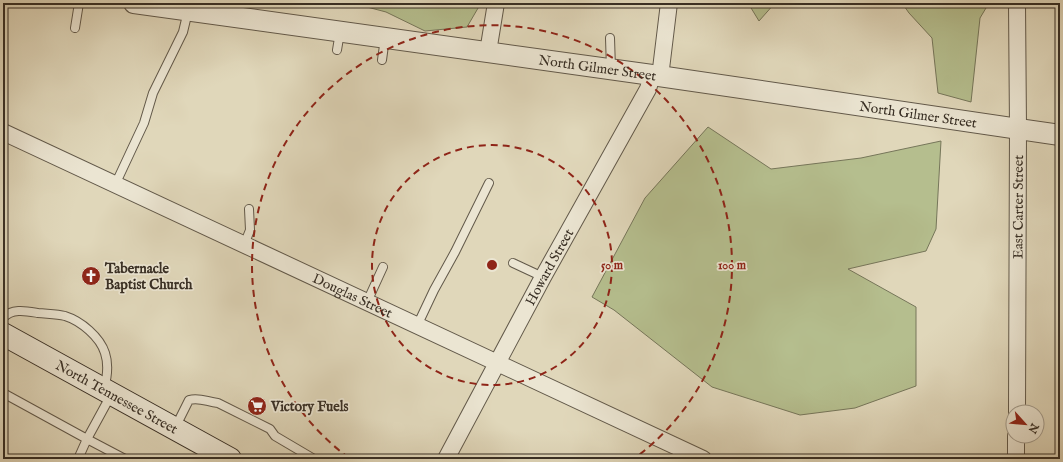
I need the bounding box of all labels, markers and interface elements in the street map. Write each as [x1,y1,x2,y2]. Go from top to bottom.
street label: North Gilmer Street [537,51,658,86]
street label: North Gilmer Street [858,98,978,133]
street label: East Carter Street [1010,155,1028,259]
street label: Howard Street [521,226,578,309]
centre of rings [485,258,499,272]
text: 50 m [601,258,624,273]
text: 100 m [718,258,747,273]
place label: Tabernacle Baptist Church [104,260,193,294]
church icon: Tabernacle Baptist Church [80,265,102,287]
street label: Douglas Street [309,270,395,323]
street label: North Tennessee Street [52,357,181,439]
supermarket icon: Victory Fuels [246,395,268,417]
place label: Victory Fuels [270,398,349,416]
north arrow [1005,404,1045,444]
text: N [1024,420,1042,436]

